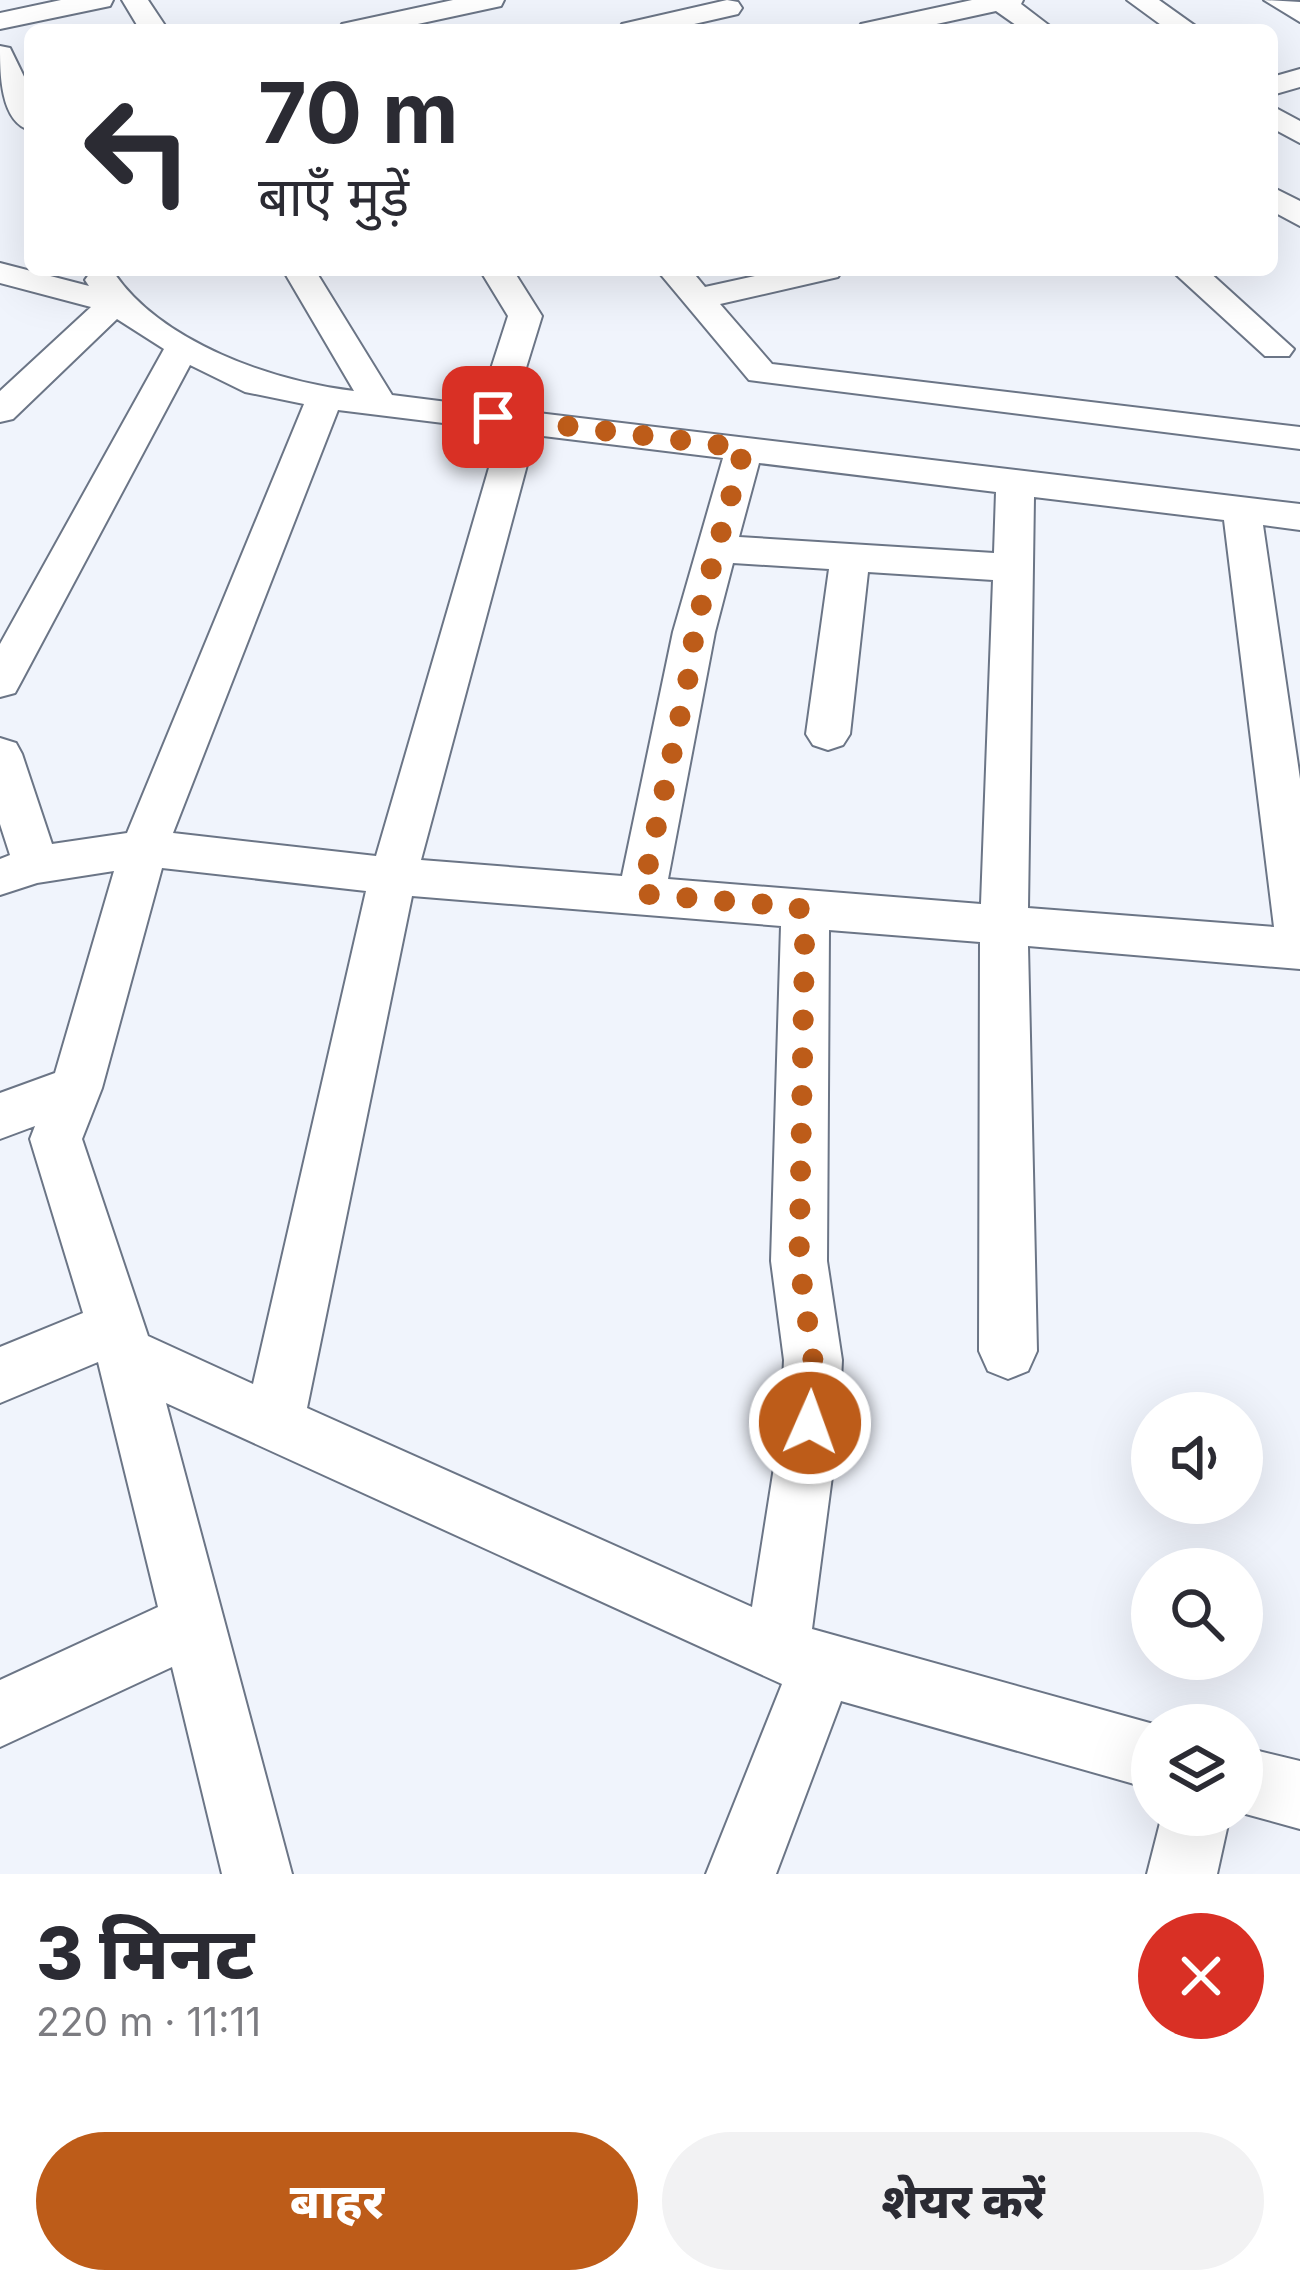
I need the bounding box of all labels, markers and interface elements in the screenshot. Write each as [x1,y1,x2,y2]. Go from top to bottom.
text: 70 m [258,62,459,163]
icon: left [60,72,216,228]
text: बाएँ मुड़ें [258,164,409,229]
pin [442,366,544,468]
icon: arrive [460,384,526,450]
position arrow [747,1360,873,1486]
map controls [1131,1392,1263,1836]
button: sound [1131,1392,1263,1524]
button: search [1131,1548,1263,1680]
button: layers [1131,1704,1263,1836]
text: 3 मिनट [36,1909,254,1996]
button: close [1138,1913,1264,2039]
text: 220 m · 11:11 [36,1998,261,2045]
button: बाहर [36,2132,638,2270]
button: शेयर करें [662,2132,1264,2270]

